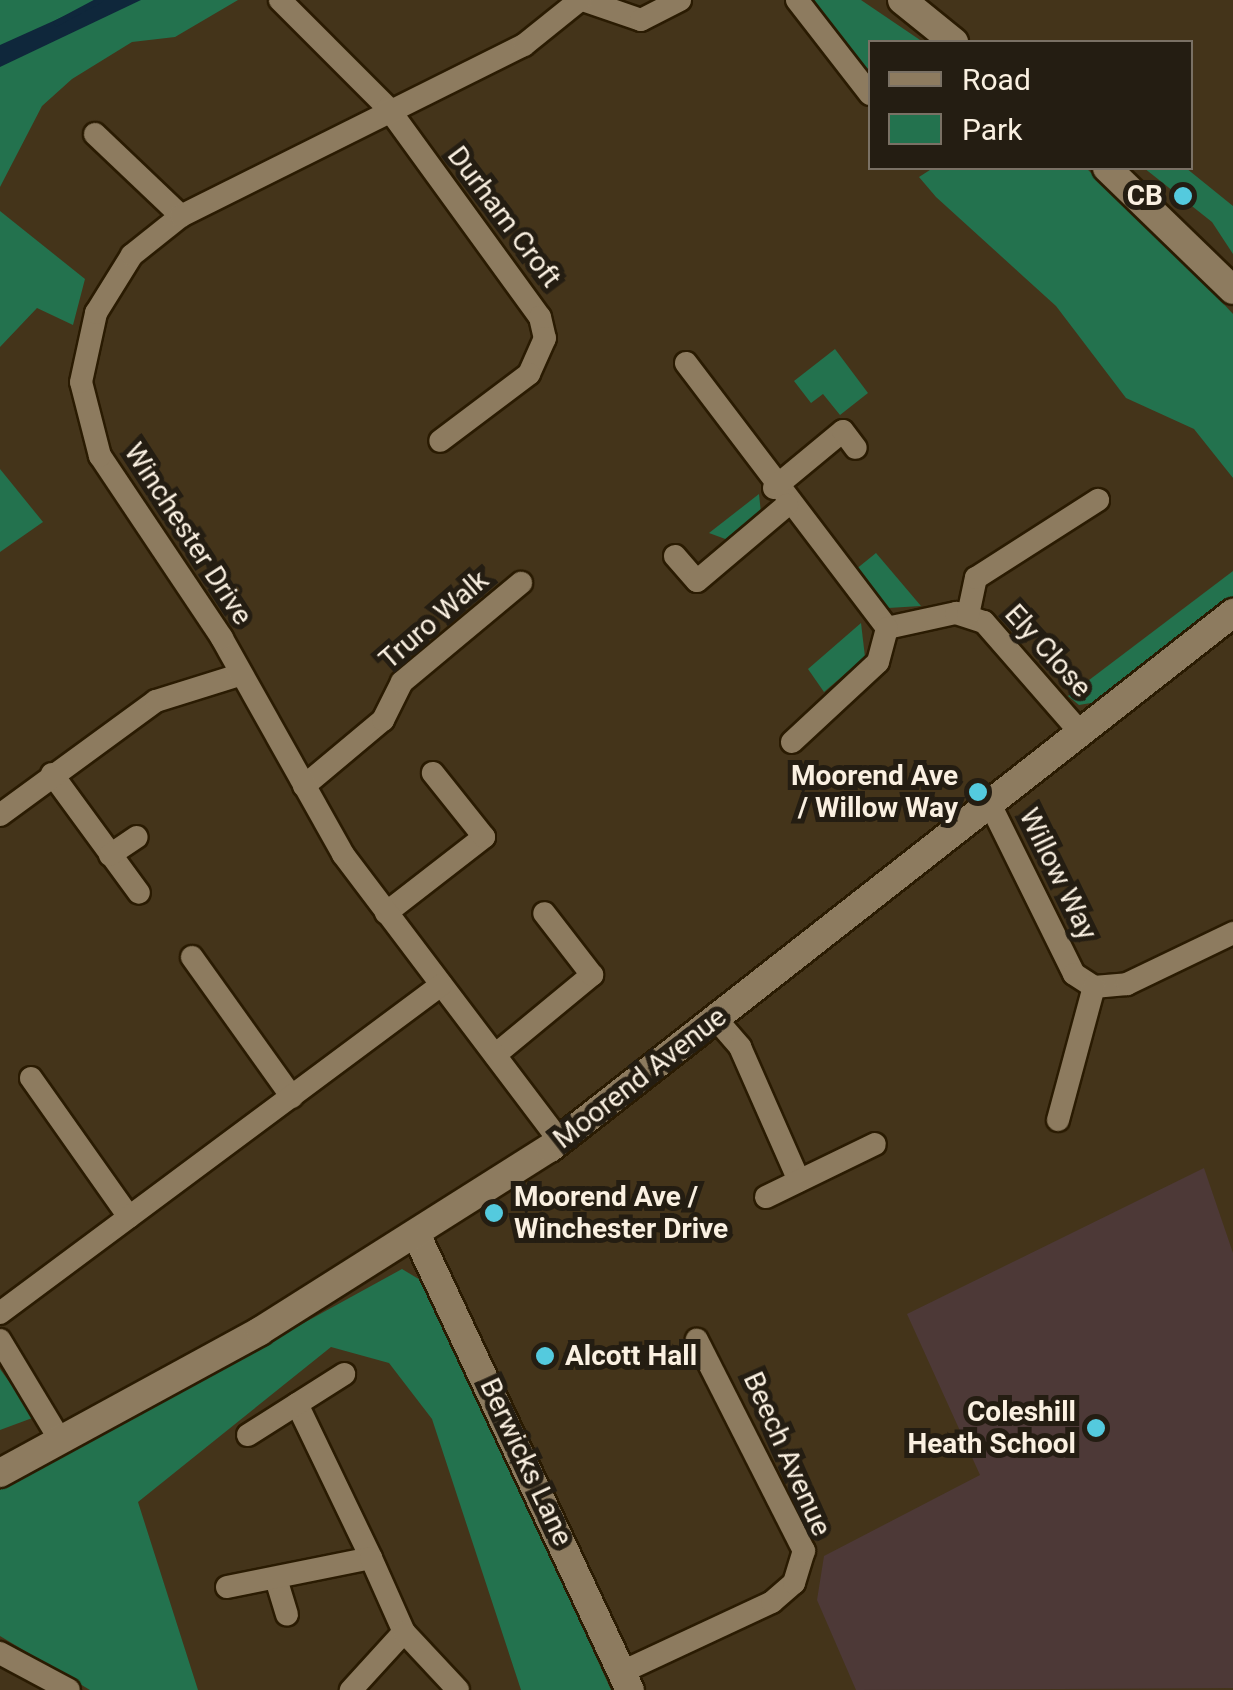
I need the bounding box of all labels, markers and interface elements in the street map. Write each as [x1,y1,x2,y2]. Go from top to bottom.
legend [868,40,1193,170]
text: Road [962,62,1031,97]
text: Park [962,112,1022,147]
street label: Durham Croft [440,140,568,294]
place label: CB [1127,179,1163,213]
marker: CB [1172,185,1194,207]
street label: Winchester Drive [117,437,259,631]
street label: Truro Walk [373,564,495,676]
street label: Ely Close [998,598,1098,704]
place label: Moorend Ave / Willow Way [791,759,958,825]
marker: Moorend Ave / Willow Way [967,781,989,803]
street label: Willow Way [1012,803,1104,945]
street label: Moorend Avenue [547,1000,733,1156]
place label: Moorend Ave / Winchester Drive [514,1180,728,1246]
marker: Moorend Ave / Winchester Drive [483,1202,505,1224]
place label: Alcott Hall [565,1339,697,1373]
marker: Alcott Hall [534,1345,556,1367]
street label: Beech Avenue [736,1367,838,1541]
street label: Berwicks Lane [473,1373,579,1551]
place label: Coleshill Heath School [907,1395,1076,1461]
marker: Coleshill Heath School [1085,1417,1107,1439]

